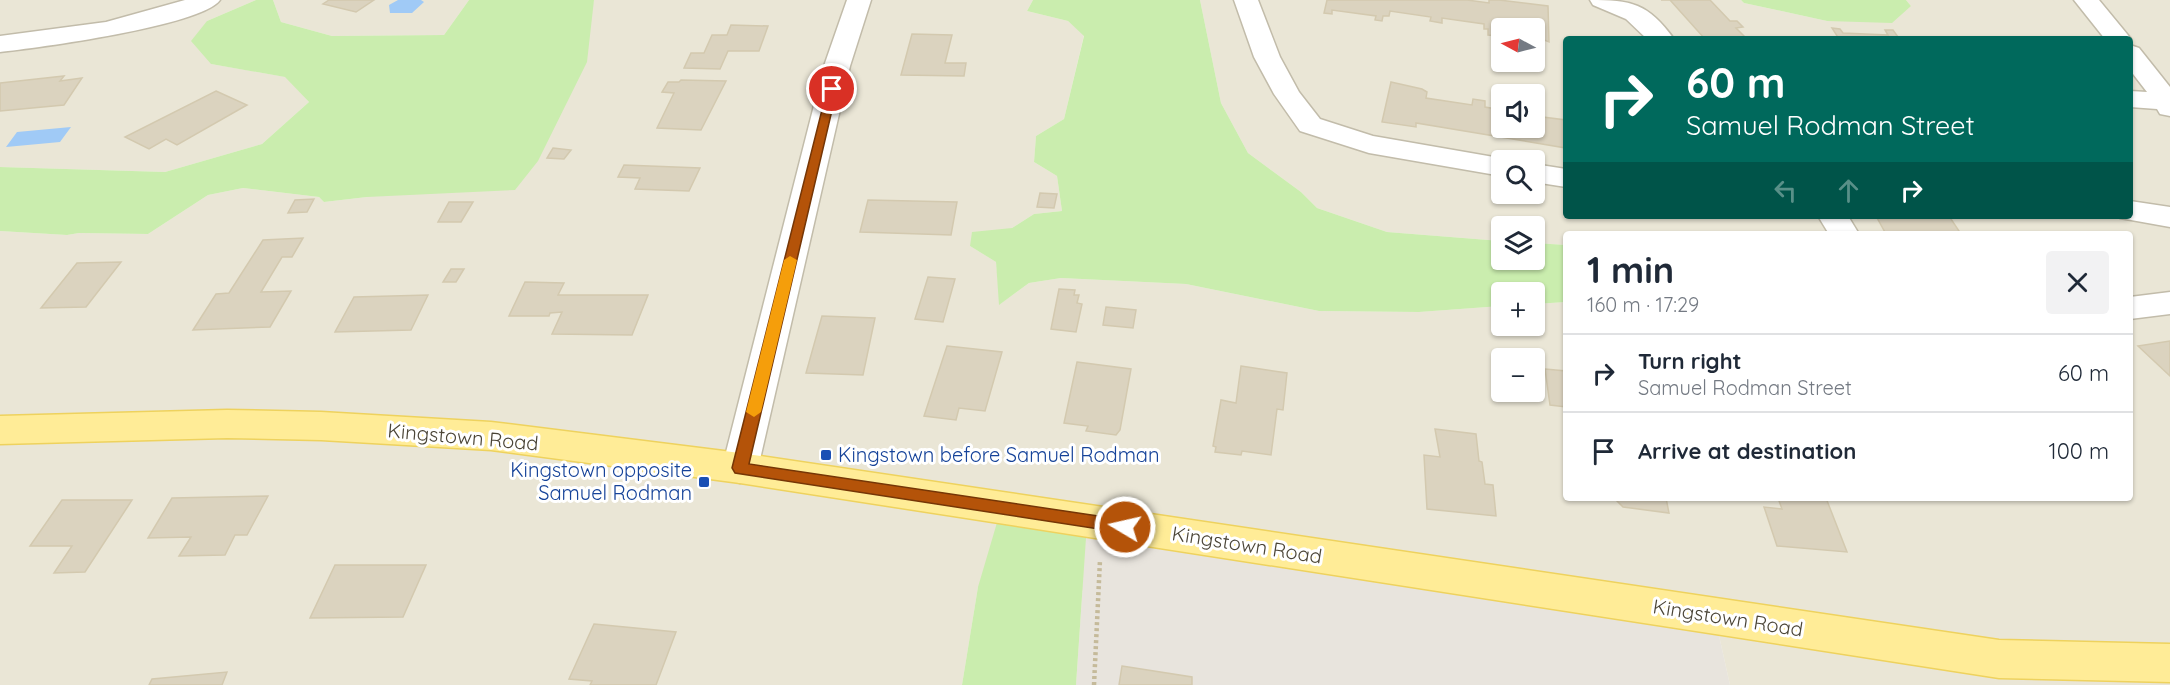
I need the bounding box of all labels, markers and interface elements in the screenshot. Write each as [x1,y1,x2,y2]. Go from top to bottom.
north arrow [1491,18,1545,72]
map controls [1491,18,1545,402]
text: 60 m [1686,56,1786,109]
icon: right [1587,60,1665,138]
pin [806,63,857,114]
icon: arrive [815,72,848,105]
button: sound [1491,84,1545,138]
text: Samuel Rodman Street [1686,108,1975,142]
button: search [1491,150,1545,204]
icon: left [1769,174,1802,207]
icon: ahead [1832,174,1865,207]
icon: right [1895,174,1928,207]
button: layers [1491,216,1545,270]
text: 1 min [1587,247,1674,292]
button: close [2046,251,2109,314]
button: + [1491,282,1545,336]
text: 160 m · 17:29 [1587,292,1699,317]
text: Turn right [1638,347,1742,375]
button: − [1491,348,1545,402]
icon: right [1587,357,1620,390]
text: 60 m [2058,359,2109,387]
text: Samuel Rodman Street [1638,375,1852,400]
street label: Kingstown Road [387,417,540,456]
icon: arrive [1587,435,1620,468]
text: Arrive at destination [1638,437,1856,465]
text: 100 m [2049,437,2109,465]
place label: Kingstown before Samuel Rodman [838,442,1160,467]
marker: Kingstown before Samuel Rodman [819,448,833,462]
place label: Kingstown opposite Samuel Rodman [510,457,692,505]
marker: Kingstown opposite Samuel Rodman [697,475,711,489]
position arrow [1093,495,1157,559]
street label: Kingstown Road [1170,520,1324,569]
street label: Kingstown Road [1651,593,1805,642]

